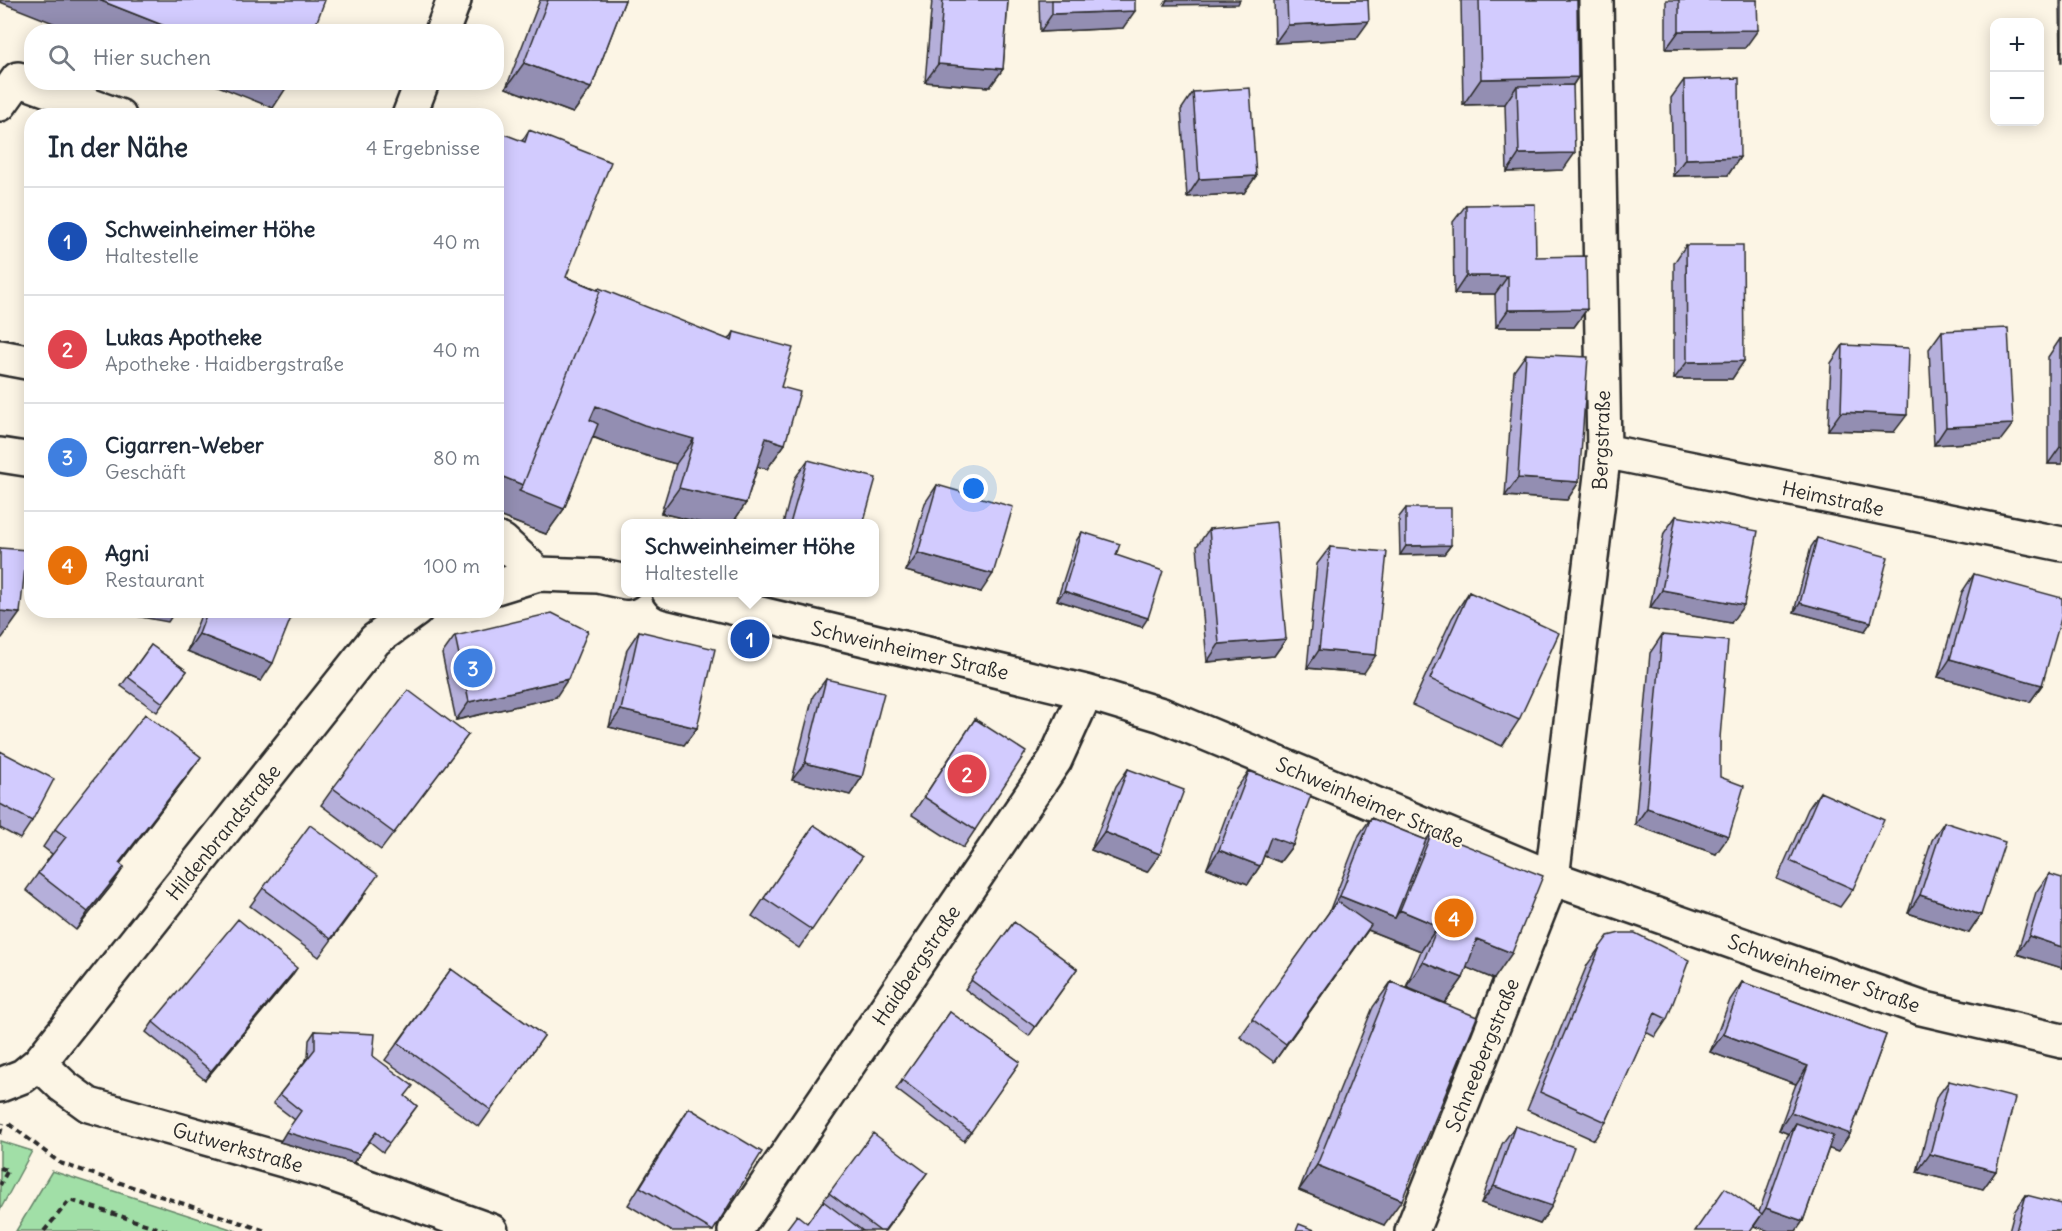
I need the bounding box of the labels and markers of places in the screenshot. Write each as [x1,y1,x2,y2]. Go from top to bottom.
pin: 1 [730,616,770,662]
pin: 3 [454,646,492,690]
pin: 2 [948,752,986,796]
pin: 4 [1434,896,1474,940]

